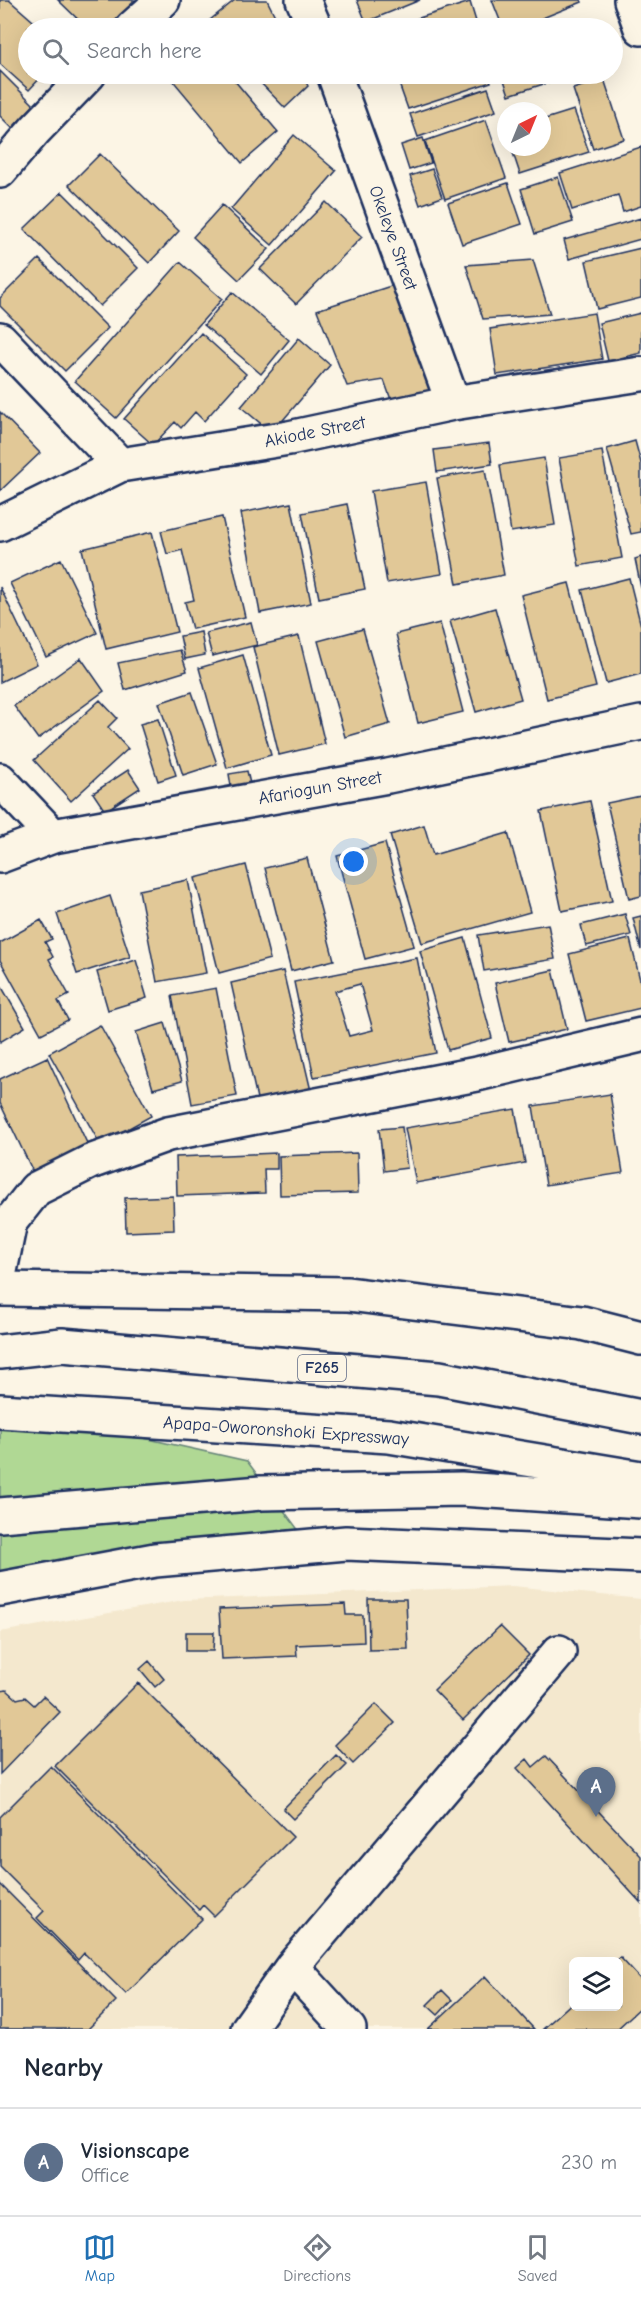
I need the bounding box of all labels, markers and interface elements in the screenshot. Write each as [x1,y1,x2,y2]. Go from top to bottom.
search box [18,18,623,84]
icon: search [39,35,72,68]
text: Search here [87,38,202,64]
north arrow [497,102,551,156]
street label: Okeleye Street [364,183,422,294]
street label: Akiode Street [263,412,368,452]
street label: Afariogun Street [257,767,384,809]
your location [339,847,368,876]
road number: F265 [298,1355,346,1381]
street label: Apapa-Oworonshoki Expressway [162,1412,410,1450]
pin: A [576,1768,616,1817]
map controls [569,1957,623,2011]
button: layers [569,1957,623,2011]
text: Nearby [24,2053,103,2083]
text: Visionscape [81,2138,189,2164]
text: A [38,2151,49,2174]
text: 230 m [561,2151,617,2174]
text: Office [81,2164,129,2187]
tab: Map [83,2231,116,2285]
tab: Directions [283,2231,351,2285]
tab: Saved [518,2231,558,2285]

